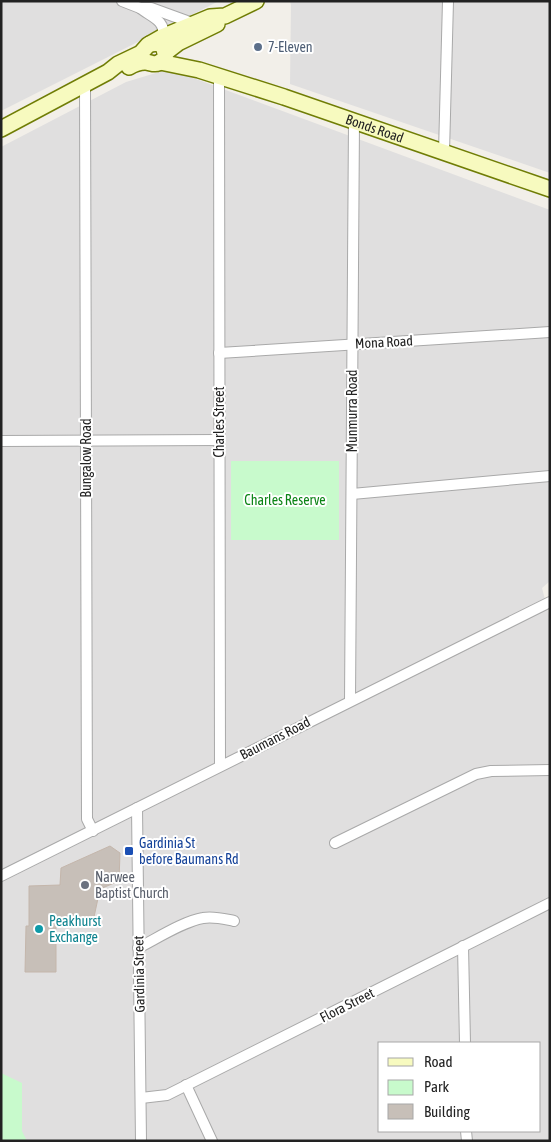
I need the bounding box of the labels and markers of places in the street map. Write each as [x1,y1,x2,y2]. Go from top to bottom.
place label: 7-Eleven [268,39,313,55]
marker: 7-Eleven [252,41,264,53]
place label: Gardinia St before Baumans Rd [139,835,239,867]
marker: Gardinia St before Baumans Rd [123,845,135,857]
place label: Narwee Baptist Church [95,869,169,901]
marker: Narwee Baptist Church [79,879,91,891]
place label: Peakhurst Exchange [49,913,101,945]
marker: Peakhurst Exchange [33,923,45,935]

